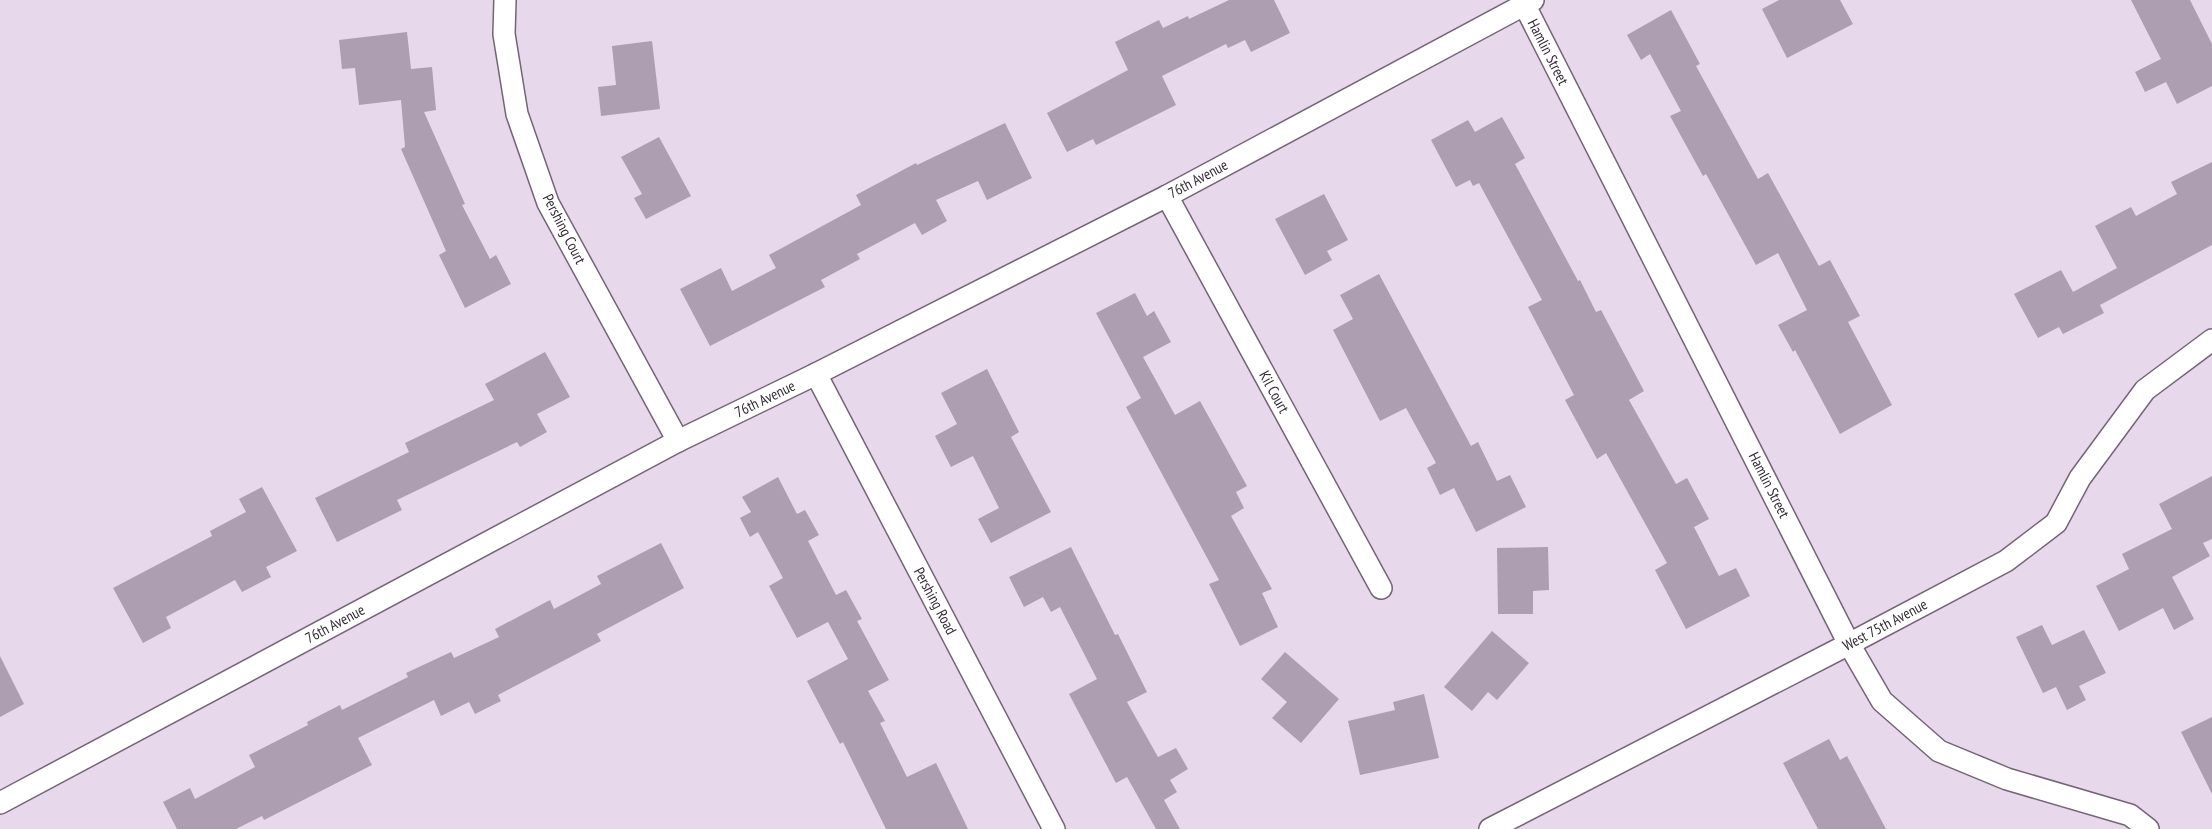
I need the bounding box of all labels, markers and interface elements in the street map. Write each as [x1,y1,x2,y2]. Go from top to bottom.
street label: Hamlin Street [1524,16,1573,88]
street label: 76th Avenue [1165,155,1231,202]
street label: Pershing Court [539,191,590,267]
street label: Kil Court [1255,367,1294,416]
street label: 76th Avenue [731,376,798,421]
street label: Hamlin Street [1745,449,1794,521]
street label: Pershing Road [910,564,961,638]
street label: West 75th Avenue [1839,594,1930,655]
street label: 76th Avenue [302,600,368,647]

